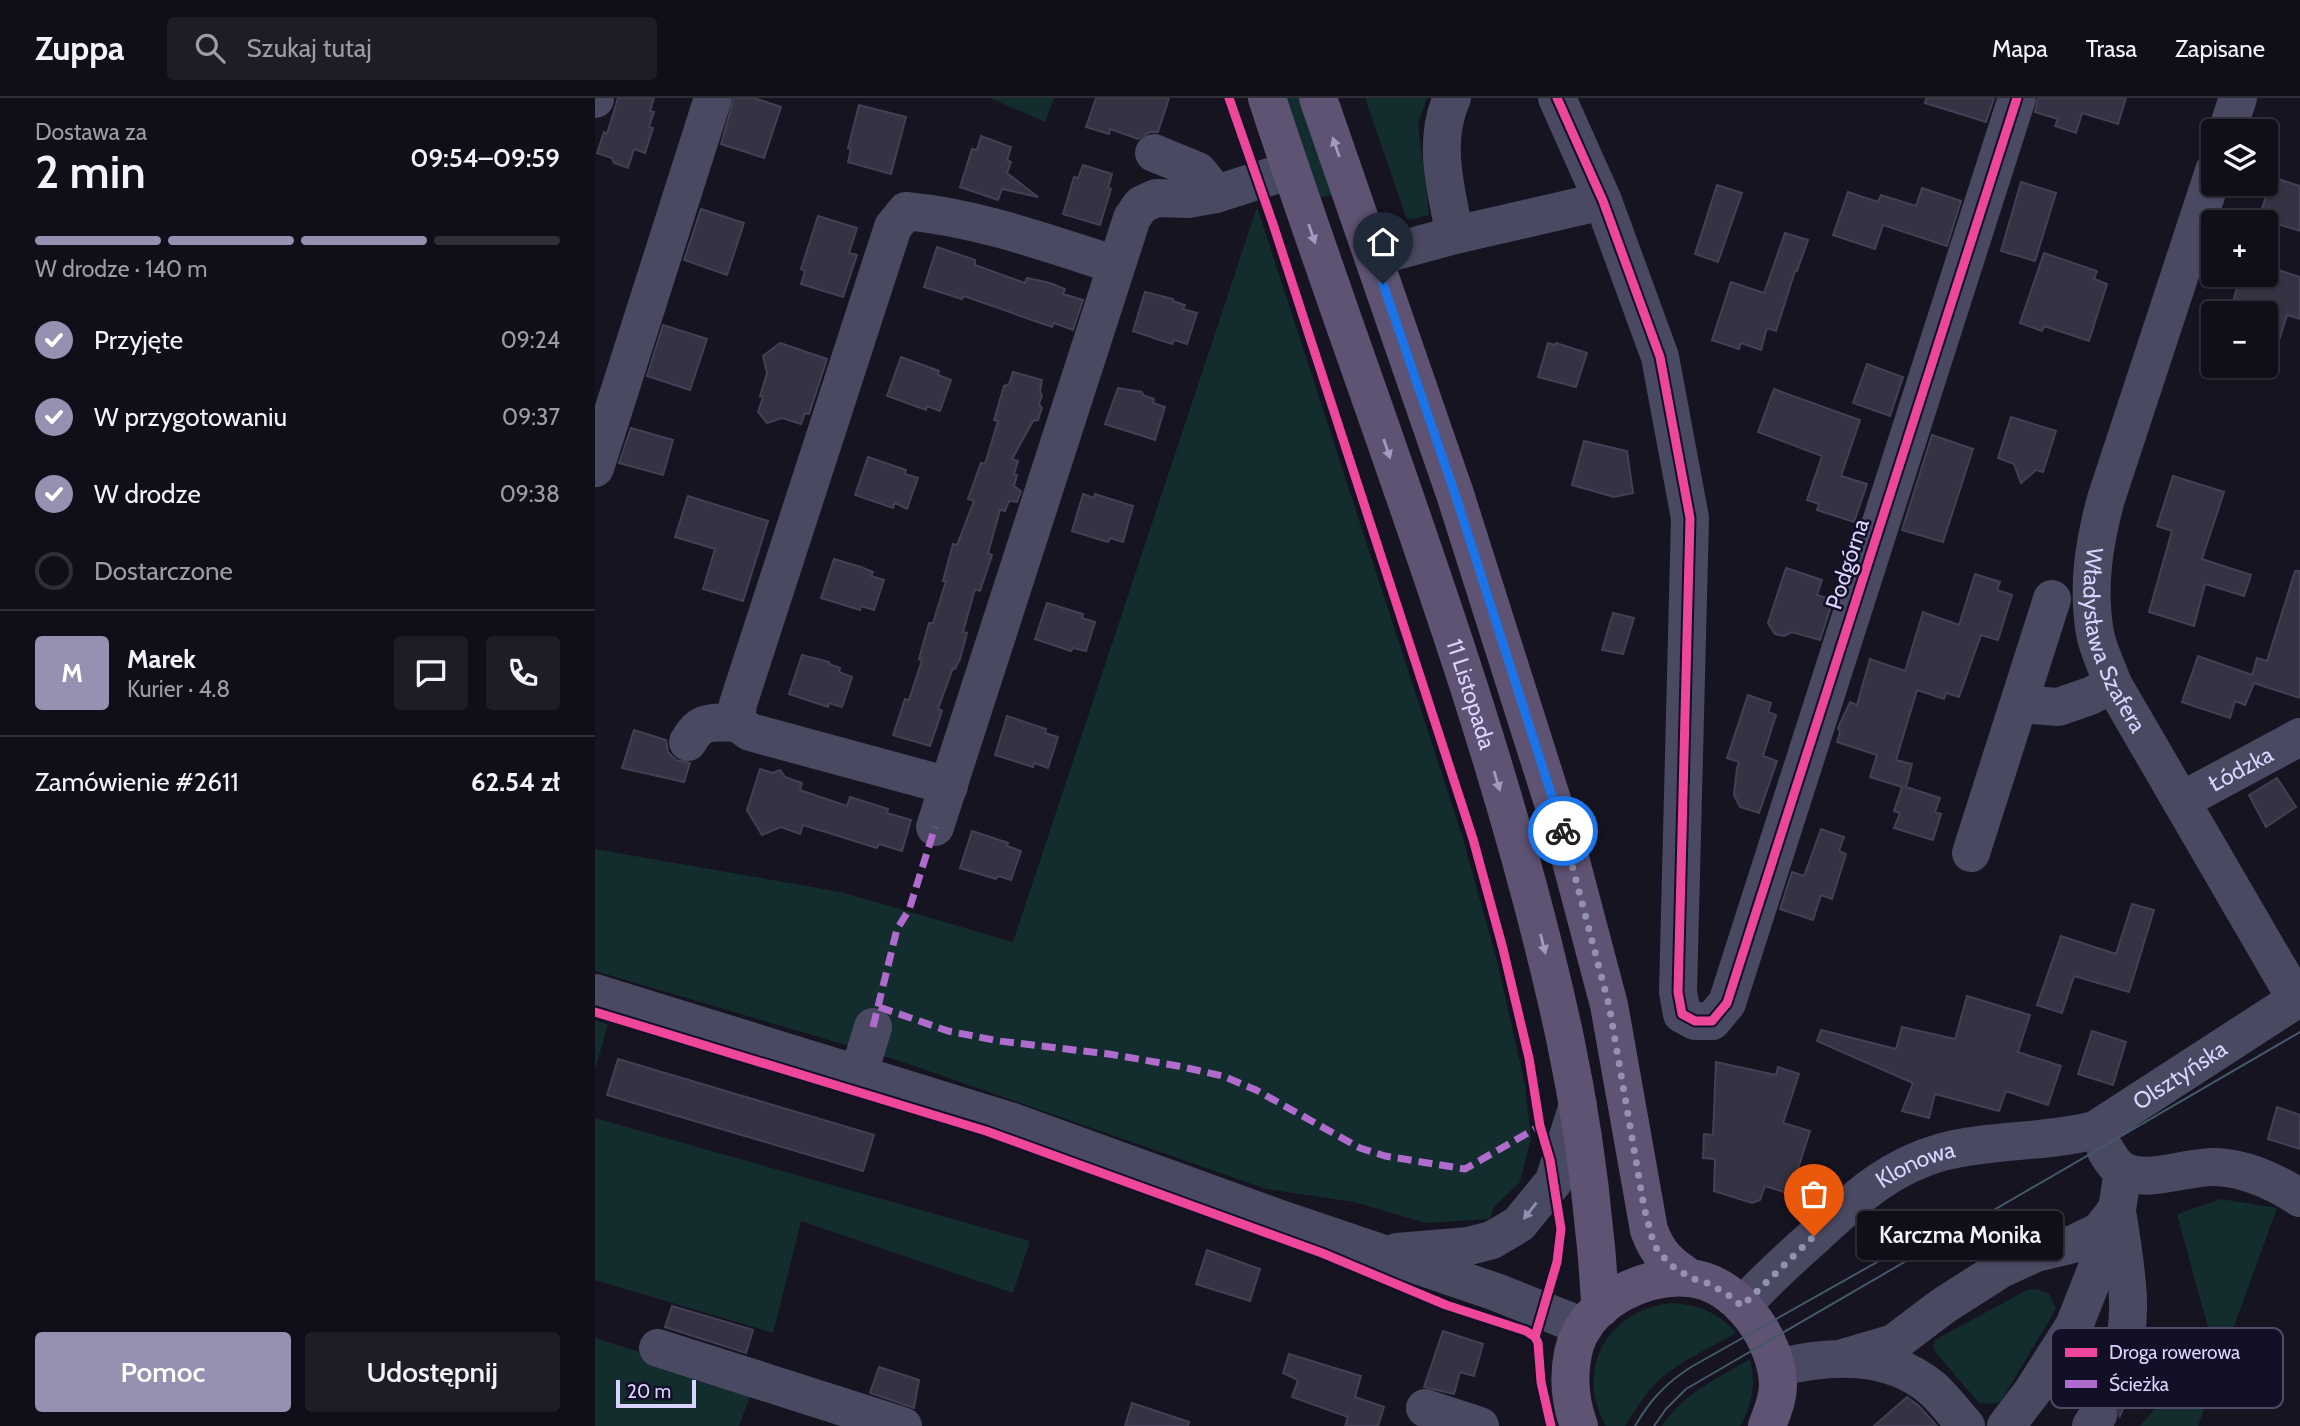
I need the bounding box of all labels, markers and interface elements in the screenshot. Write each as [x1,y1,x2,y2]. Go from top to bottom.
search box [167,17,657,80]
text: Zuppa [35,28,125,68]
icon: search [191,29,229,67]
text: Szukaj tutaj [247,32,372,64]
text: Mapa [1992,34,2048,63]
text: Trasa [2086,34,2137,63]
text: Zapisane [2175,34,2265,63]
text: Dostawa za [35,118,147,146]
map controls [2201,119,2278,378]
button: layers [2201,119,2278,196]
one-way arrow [1330,137,1341,158]
text: 09:54–09:59 [410,142,560,174]
text: 2 min [35,144,146,200]
button: + [2201,210,2278,287]
pin [1353,212,1413,284]
icon: home [1364,223,1402,261]
one-way arrow [1307,224,1318,245]
text: W drodze · 140 m [35,255,207,283]
button: − [2201,301,2278,378]
icon: check [35,321,73,359]
text: Przyjęte [94,324,183,356]
text: 09:24 [501,326,560,354]
icon: check [35,398,73,436]
text: W przygotowaniu [94,401,287,433]
text: 09:37 [502,403,560,431]
one-way arrow [1382,439,1393,460]
icon: check [35,475,73,513]
text: W drodze [94,478,201,510]
text: 09:38 [500,480,560,508]
street label: Podgórna [1819,515,1875,613]
street label: Władysława Szafera [2078,546,2152,737]
text: Dostarczone [94,555,233,587]
street label: 11 Listopada [1440,635,1502,753]
button: chat [394,636,468,710]
button: phone [486,636,560,710]
text: Marek [127,643,196,675]
text: M [61,657,83,689]
text: Kurier · 4.8 [127,675,230,703]
street label: Łódzka [2204,740,2278,797]
text: Zamówienie #2611 [35,766,239,798]
text: 62.54 zł [471,766,560,798]
one-way arrow [1493,771,1503,792]
courier [1528,796,1598,866]
icon: bike [1544,812,1582,850]
one-way arrow [1538,934,1549,956]
street label: Olsztyńska [2128,1034,2232,1116]
street label: Klonowa [1870,1135,1958,1194]
pin [1784,1164,1844,1236]
icon: bag [1795,1175,1833,1213]
one-way arrow [1523,1201,1538,1219]
callout: Karczma Monika [1856,1212,2063,1260]
text: Karczma Monika [1879,1221,2041,1249]
legend [2051,1328,2283,1408]
button: Pomoc [35,1332,291,1412]
button: Udostępnij [305,1332,560,1412]
text: Droga rowerowa [2109,1341,2240,1364]
text: Ścieżka [2109,1372,2169,1396]
scale bar [616,1377,697,1409]
text: 20 m [627,1380,671,1403]

